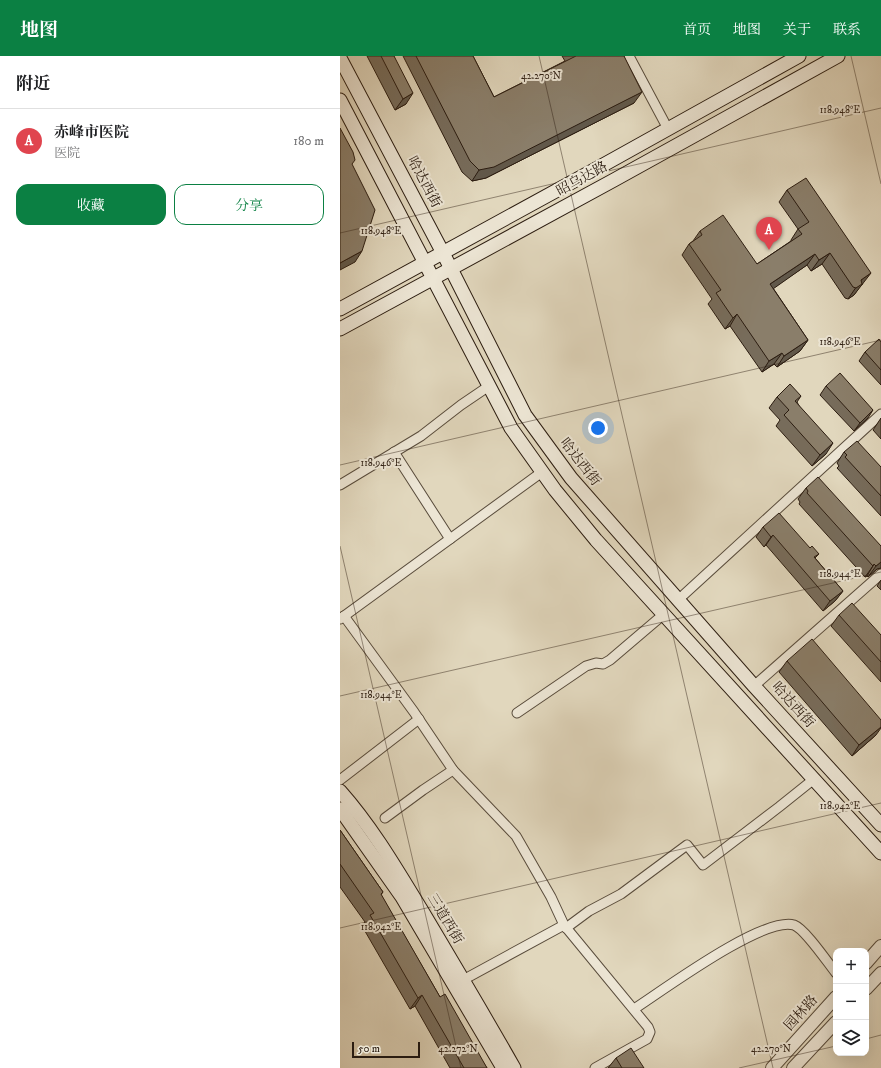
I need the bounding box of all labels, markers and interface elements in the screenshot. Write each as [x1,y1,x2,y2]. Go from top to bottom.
text: 地图 [20,19,58,42]
text: 首页 [683,21,711,39]
text: 地图 [733,21,761,39]
text: 关于 [783,21,811,39]
text: 联系 [833,21,861,39]
text: 42.270°N [521,70,561,82]
text: 附近 [16,73,50,95]
text: 118.948°E [820,104,860,116]
text: 赤峰市医院 [54,123,129,142]
text: A [25,133,33,149]
text: 180 m [293,133,324,149]
text: 医院 [54,145,80,161]
street label: 哈达西街 [403,153,445,211]
street label: 昭乌达路 [553,158,611,200]
button: 收藏 [16,184,166,225]
button: 分享 [174,184,324,225]
pin: A [756,217,782,250]
text: 118.948°E [361,225,401,237]
text: 118.946°E [820,336,860,348]
your location [588,418,608,438]
street label: 哈达西街 [556,434,604,490]
text: 118.946°E [361,457,401,469]
text: 118.944°E [819,568,861,580]
street label: 哈达西街 [768,678,818,732]
text: 118.944°E [360,689,402,701]
text: 118.942°E [820,800,860,812]
street label: 三道西街 [423,890,467,948]
text: 118.942°E [361,921,401,933]
map controls [833,948,869,1056]
button: + [833,948,869,984]
button: − [833,984,869,1020]
street label: 园林路 [780,991,822,1035]
button: layers [833,1020,869,1056]
scale bar [352,1040,420,1059]
text: 50 m [358,1042,380,1056]
text: 42.272°N [438,1043,478,1055]
text: 42.270°N [751,1043,791,1055]

